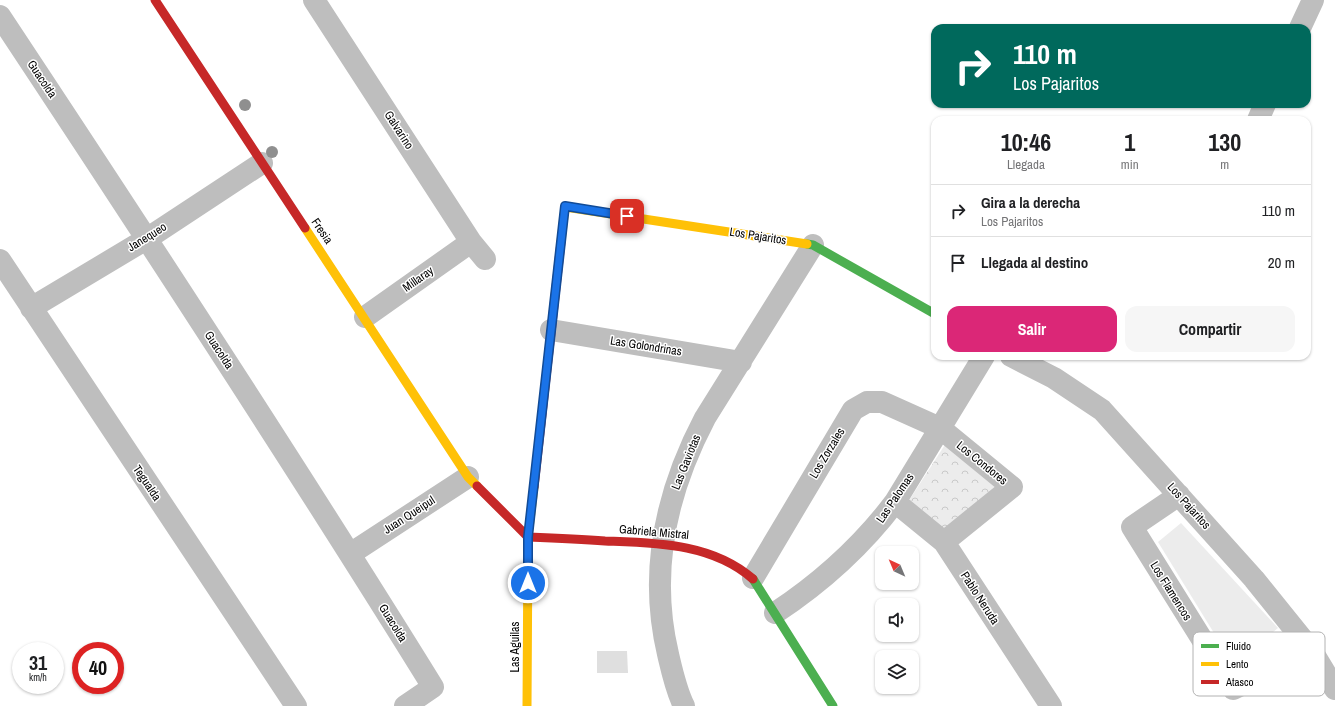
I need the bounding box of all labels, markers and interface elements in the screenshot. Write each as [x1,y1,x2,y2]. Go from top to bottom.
text: 110 m [1013,35,1077,73]
icon: right [947,40,999,92]
street label: Guacolda [24,57,61,101]
text: Los Pajaritos [1013,71,1099,96]
street label: Galvarino [381,108,417,152]
text: 10:46 [1001,126,1051,158]
text: 1 [1124,126,1135,158]
text: 130 [1208,126,1241,158]
text: Llegada [1007,156,1045,173]
text: min [1121,156,1139,173]
text: m [1220,156,1229,173]
text: Gira a la derecha [981,192,1080,213]
pin [610,199,644,233]
icon: right [947,200,969,222]
text: 110 m [1262,200,1295,221]
icon: arrive [616,205,638,227]
text: Los Pajaritos [981,213,1043,230]
street label: Fresia [308,215,337,247]
street label: Janequeo [124,219,170,255]
street label: Los Pajaritos [728,224,788,248]
icon: arrive [947,252,969,274]
text: Llegada al destino [981,252,1088,273]
text: 20 m [1268,252,1295,273]
street label: Millaray [399,263,437,295]
button: Salir [947,306,1117,352]
button: Compartir [1125,306,1295,352]
street label: Guacolda [201,328,237,372]
street label: Las Golondrinas [609,332,683,360]
street label: Los Zorzales [806,425,848,481]
street label: Las Gaviotas [668,432,704,492]
street label: Los Condores [953,438,1011,489]
street label: Tegualda [129,462,165,504]
street label: Las Palomas [872,470,918,526]
street label: Los Pajaritos [1164,479,1214,533]
street label: Juan Queipul [380,492,438,538]
street label: Gabriela Mistral [618,521,690,543]
north arrow [875,546,919,590]
map controls [875,546,919,694]
street label: Los Flamencos [1147,558,1196,624]
position arrow [507,562,549,604]
street label: Pablo Neruda [957,568,1003,628]
button: sound [875,598,919,642]
street label: Guacolda [375,601,411,646]
street label: Las Aguilas [507,621,523,672]
legend [1193,632,1325,696]
text: Fluido [1226,639,1251,653]
speed limit sign: 40 [72,642,124,694]
text: 31 [29,649,47,676]
button: layers [875,650,919,694]
text: Lento [1226,657,1249,671]
text: km/h [29,671,47,684]
text: Atasco [1225,675,1254,689]

